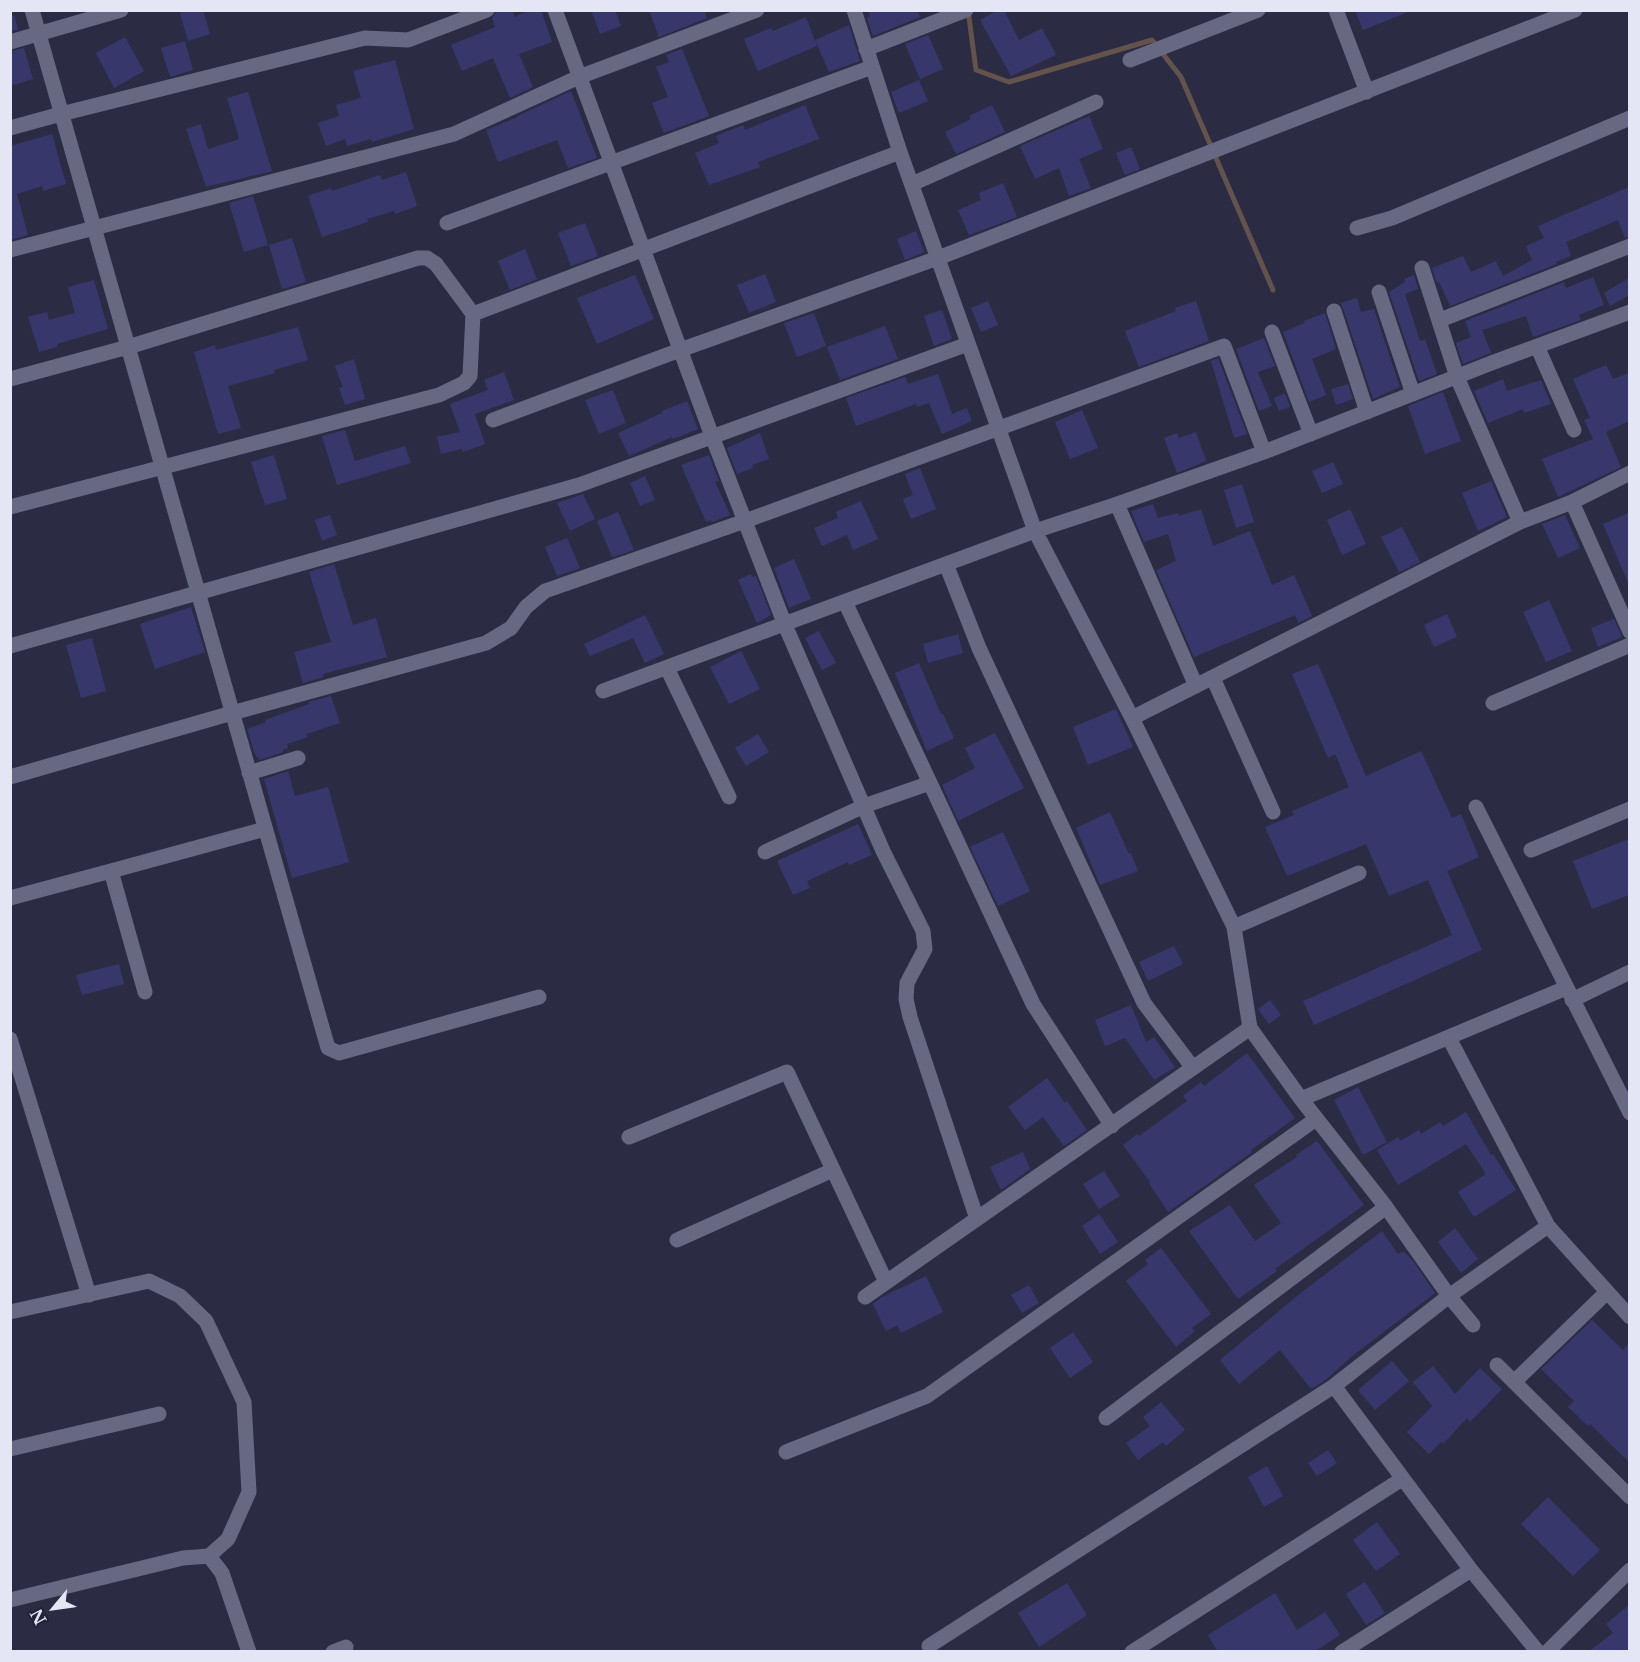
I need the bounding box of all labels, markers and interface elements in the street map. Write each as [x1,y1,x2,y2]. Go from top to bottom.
north arrow [24,1578,84,1638]
text: N [26,1605,51,1628]

